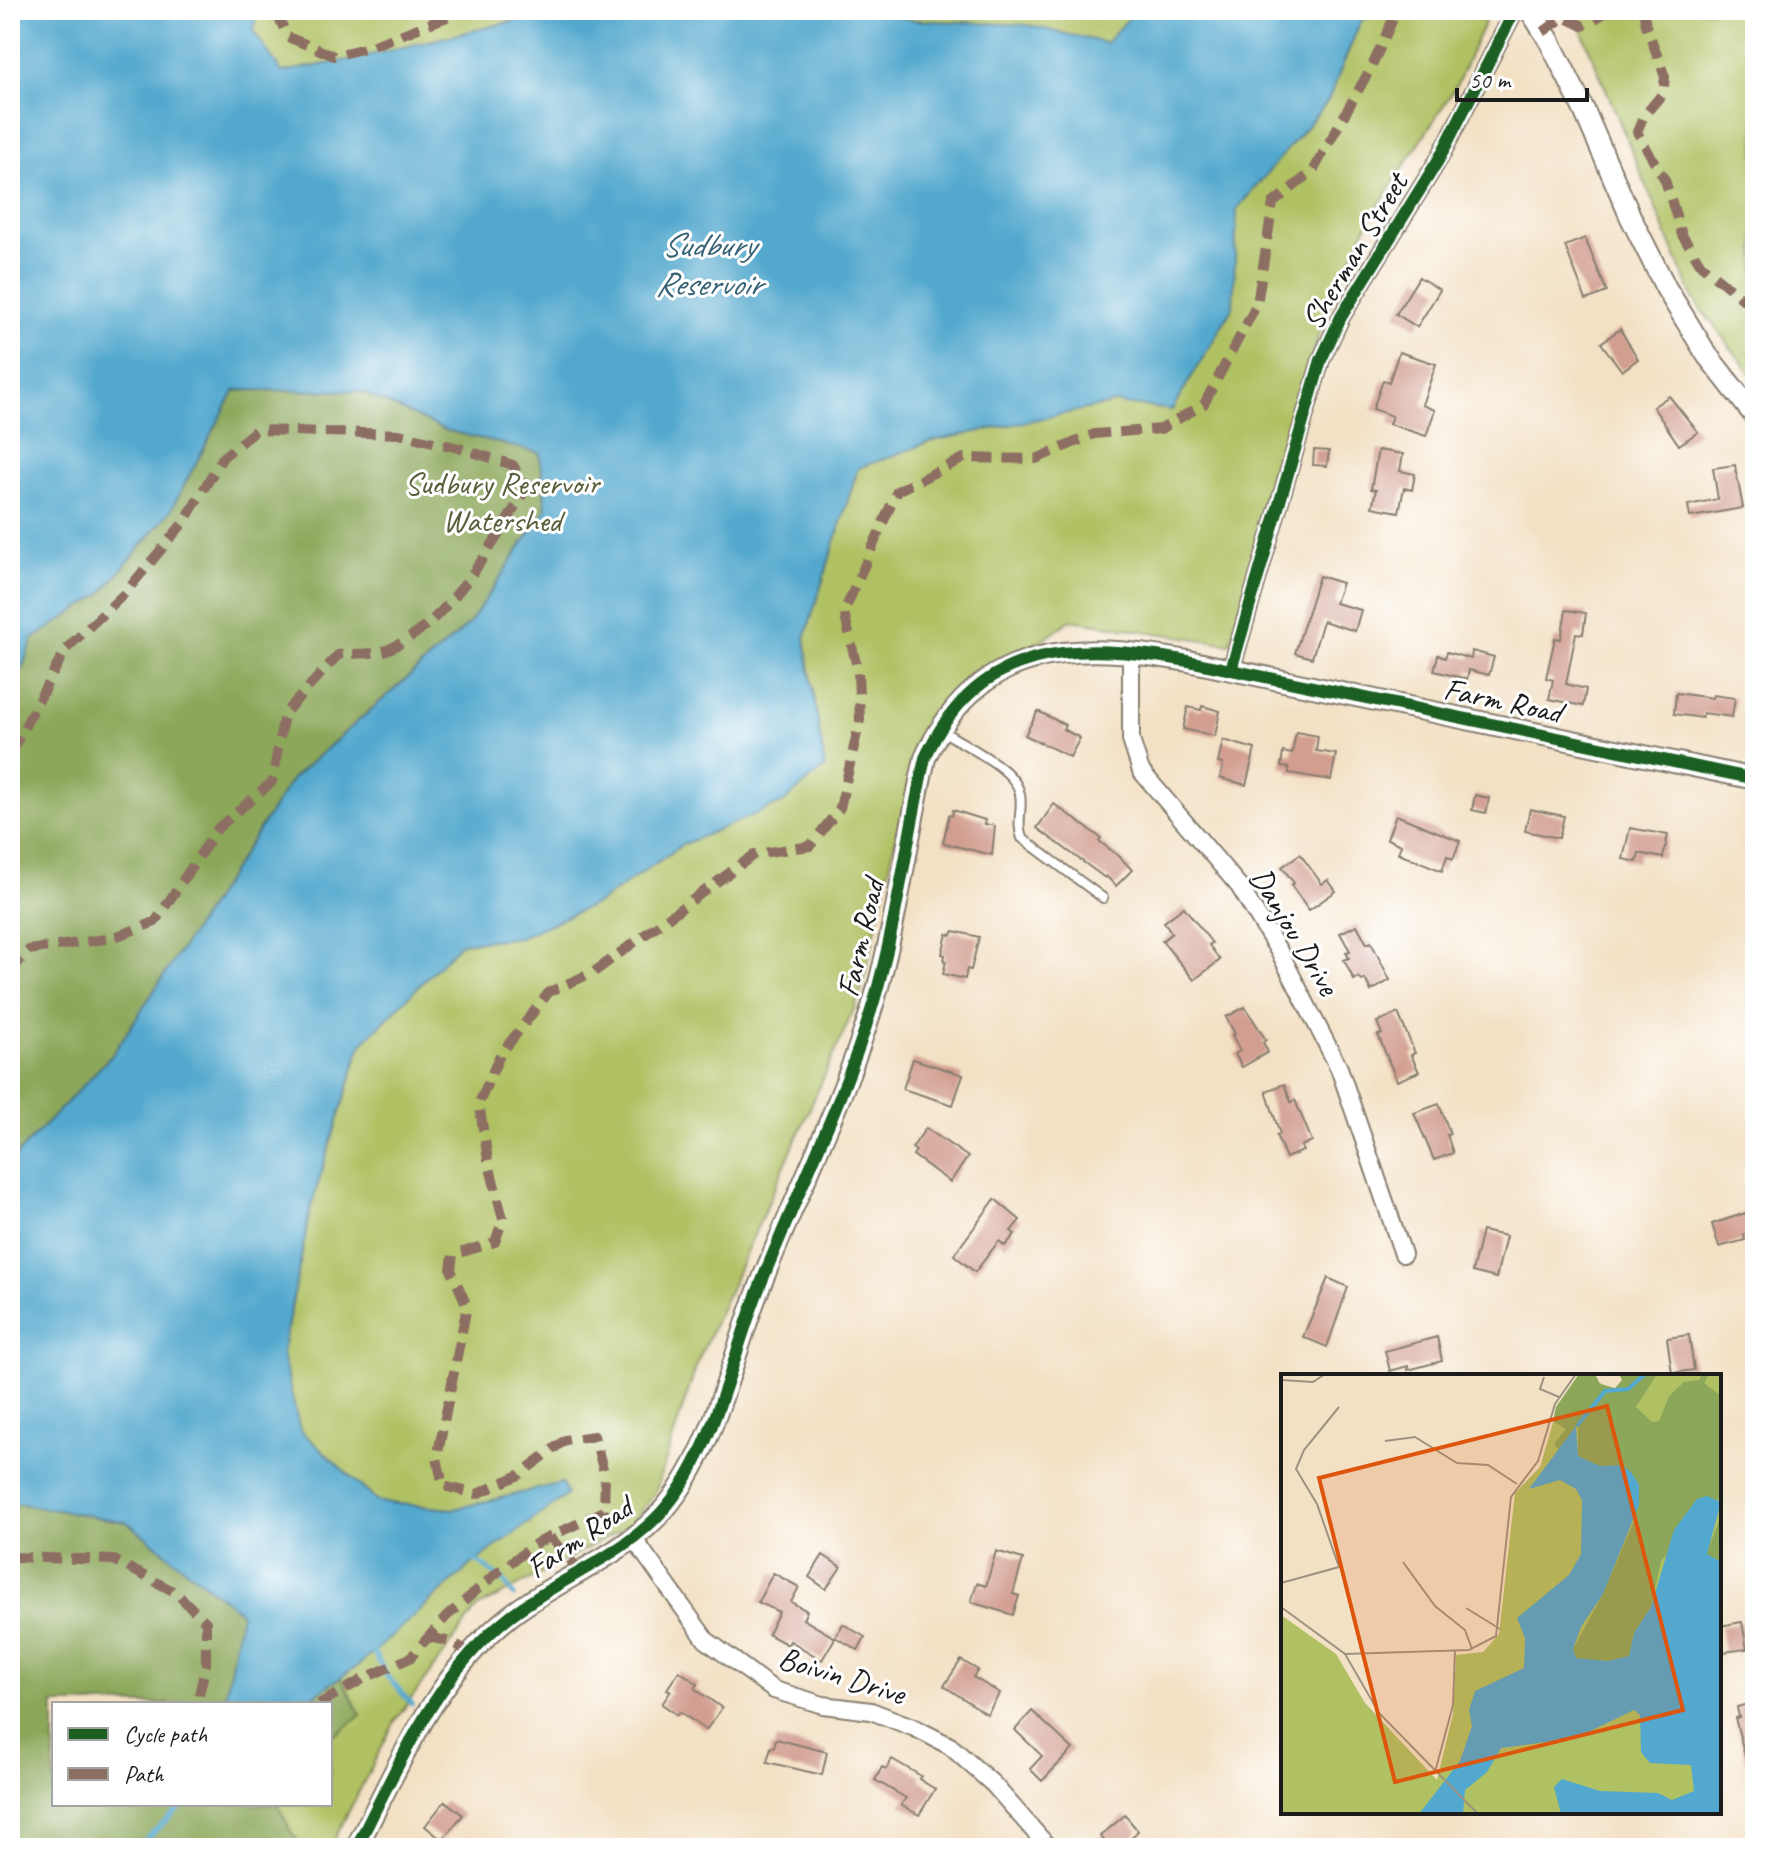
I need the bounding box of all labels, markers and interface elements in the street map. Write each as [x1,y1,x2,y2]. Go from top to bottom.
scale bar [1457,52,1587,102]
text: 50 m [1469,65,1512,95]
street label: Sherman Street [1292,163,1419,337]
water label: Sudbury Reservoir [655,223,767,305]
park label: Sudbury Reservoir Watershed [405,463,602,541]
street label: Farm Road [1440,668,1570,734]
street label: Danjou Drive [1241,860,1350,1005]
street label: Farm Road [827,871,895,1001]
inset map [1281,1374,1721,1814]
street label: Farm Road [518,1485,644,1588]
street label: Boivin Drive [774,1637,912,1715]
legend [52,1702,332,1806]
text: Cycle path [124,1719,208,1749]
text: Path [124,1759,165,1789]

